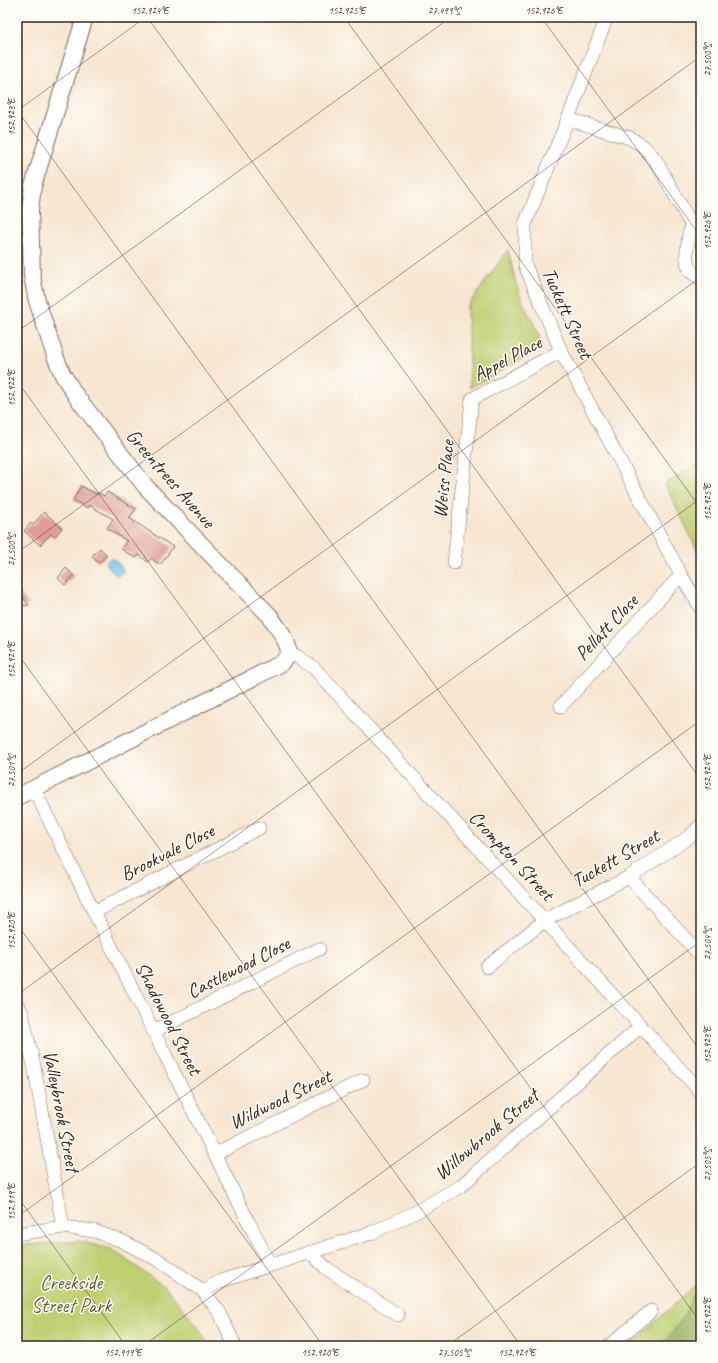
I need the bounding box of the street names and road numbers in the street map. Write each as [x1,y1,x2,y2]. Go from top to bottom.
street label: Tuckett Street [536,264,600,365]
street label: Appel Place [469,329,547,387]
street label: Greentrees Avenue [121,424,222,534]
street label: Weiss Place [427,438,460,519]
street label: Pellatt Close [569,588,644,666]
street label: Crompton Street [464,805,561,907]
street label: Brookvale Close [116,818,220,887]
street label: Tuckett Street [567,822,666,893]
street label: Castlewood Close [183,930,295,1004]
street label: Shadowood Street [129,958,209,1081]
street label: Valleybrook Street [37,1048,86,1177]
street label: Wildwood Street [225,1063,337,1135]
street label: Willowbrook Street [429,1081,546,1185]

